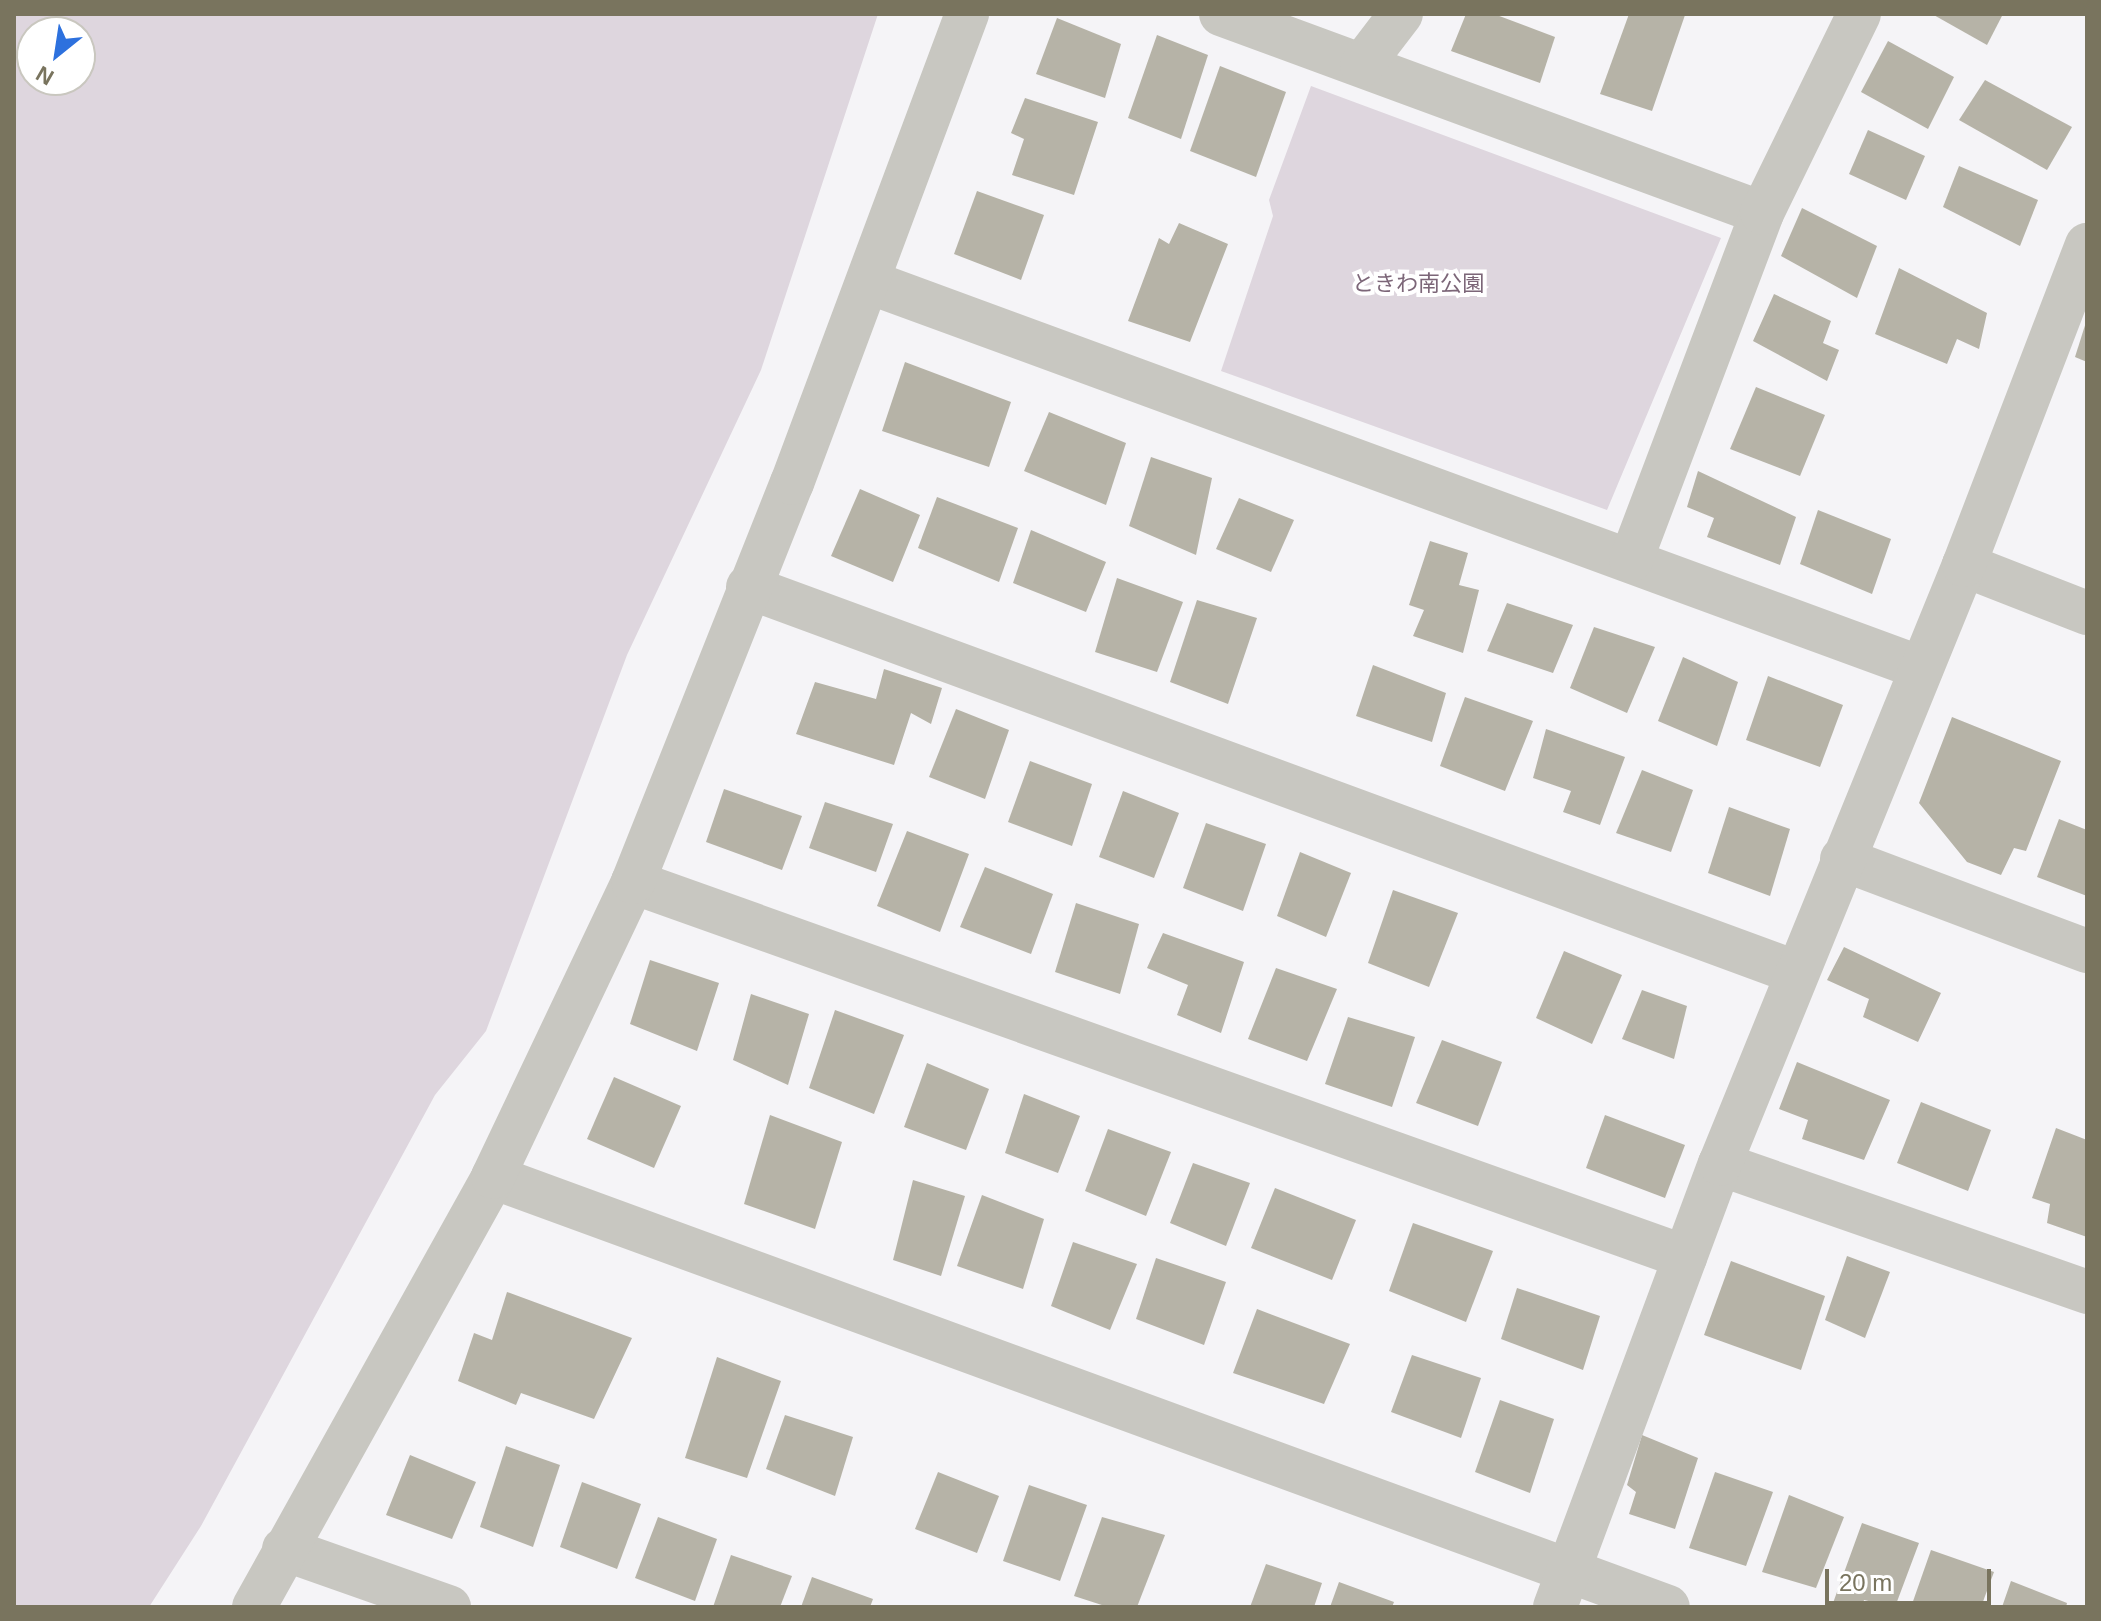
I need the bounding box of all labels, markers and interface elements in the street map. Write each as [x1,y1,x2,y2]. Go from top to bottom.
north arrow [16,16,96,96]
text: N [32,61,58,90]
park label: ときわ南公園 [1352,271,1484,297]
scale bar [1829,1553,1995,1603]
text: 20 m [1839,1569,1892,1596]

